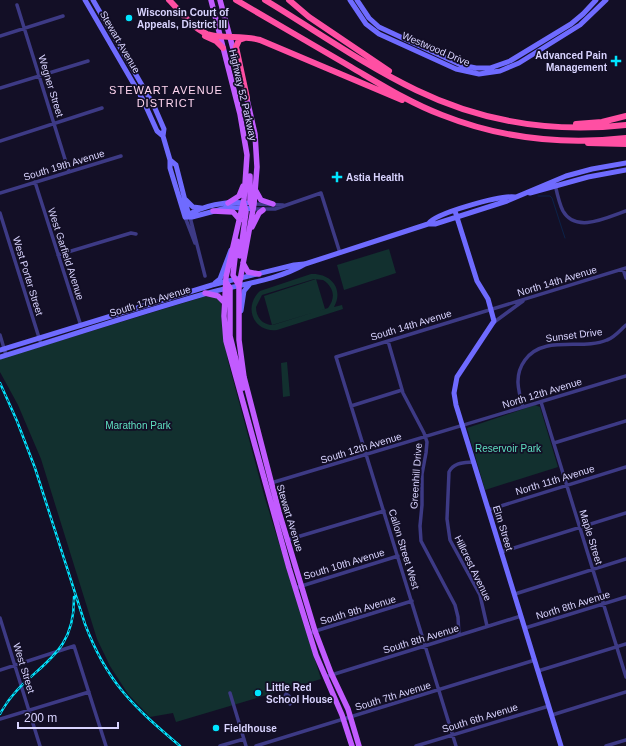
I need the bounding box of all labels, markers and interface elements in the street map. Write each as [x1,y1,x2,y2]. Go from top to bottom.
place label: Wisconsin Court of Appeals, District III [137,7,229,30]
street label: Stewart Avenue [98,9,142,75]
marker: Wisconsin Court of Appeals, District III [124,13,134,23]
street label: Westwood Drive [400,30,472,68]
street label: Highway 52 Parkway [227,48,259,142]
place label: Advanced Pain Management [535,50,608,73]
street label: Wegner Street [36,54,66,119]
marker: Advanced Pain Management [610,55,622,67]
district label: STEWART AVENUE DISTRICT [109,84,223,109]
street label: South 19th Avenue [22,147,106,183]
marker: Astia Health [331,171,343,183]
place label: Astia Health [346,172,404,183]
street label: West Garfield Avenue [46,206,86,302]
street label: West Porter Street [11,235,45,317]
street label: North 14th Avenue [516,264,599,298]
street label: South 17th Avenue [108,283,192,319]
street label: South 14th Avenue [369,307,453,343]
street label: Sunset Drive [545,326,604,344]
street label: North 12th Avenue [501,376,584,410]
park label: Marathon Park [105,420,172,431]
street label: South 12th Avenue [319,430,403,466]
street label: Greenhill Drive [408,442,424,509]
park label: Reservoir Park [475,443,542,454]
street label: North 11th Avenue [514,463,596,497]
street label: Stewart Avenue [275,483,306,553]
street label: Elm Street [491,504,515,552]
street label: Callon Street West [387,508,421,591]
street label: Maple Street [577,508,605,566]
street label: Hillcrest Avenue [452,533,494,603]
street label: South 10th Avenue [302,546,386,582]
street label: North 8th Avenue [535,588,612,622]
street label: South 9th Avenue [319,593,398,627]
street label: South 8th Avenue [382,622,461,656]
street label: West Street [11,641,37,695]
street label: South 7th Avenue [354,679,433,713]
place label: Little Red School House [266,682,333,705]
marker: Little Red School House [253,688,263,698]
street label: South 6th Avenue [441,701,520,735]
scale bar [18,704,118,730]
text: 200 m [24,711,57,725]
marker: Fieldhouse [211,723,221,733]
place label: Fieldhouse [224,723,277,734]

